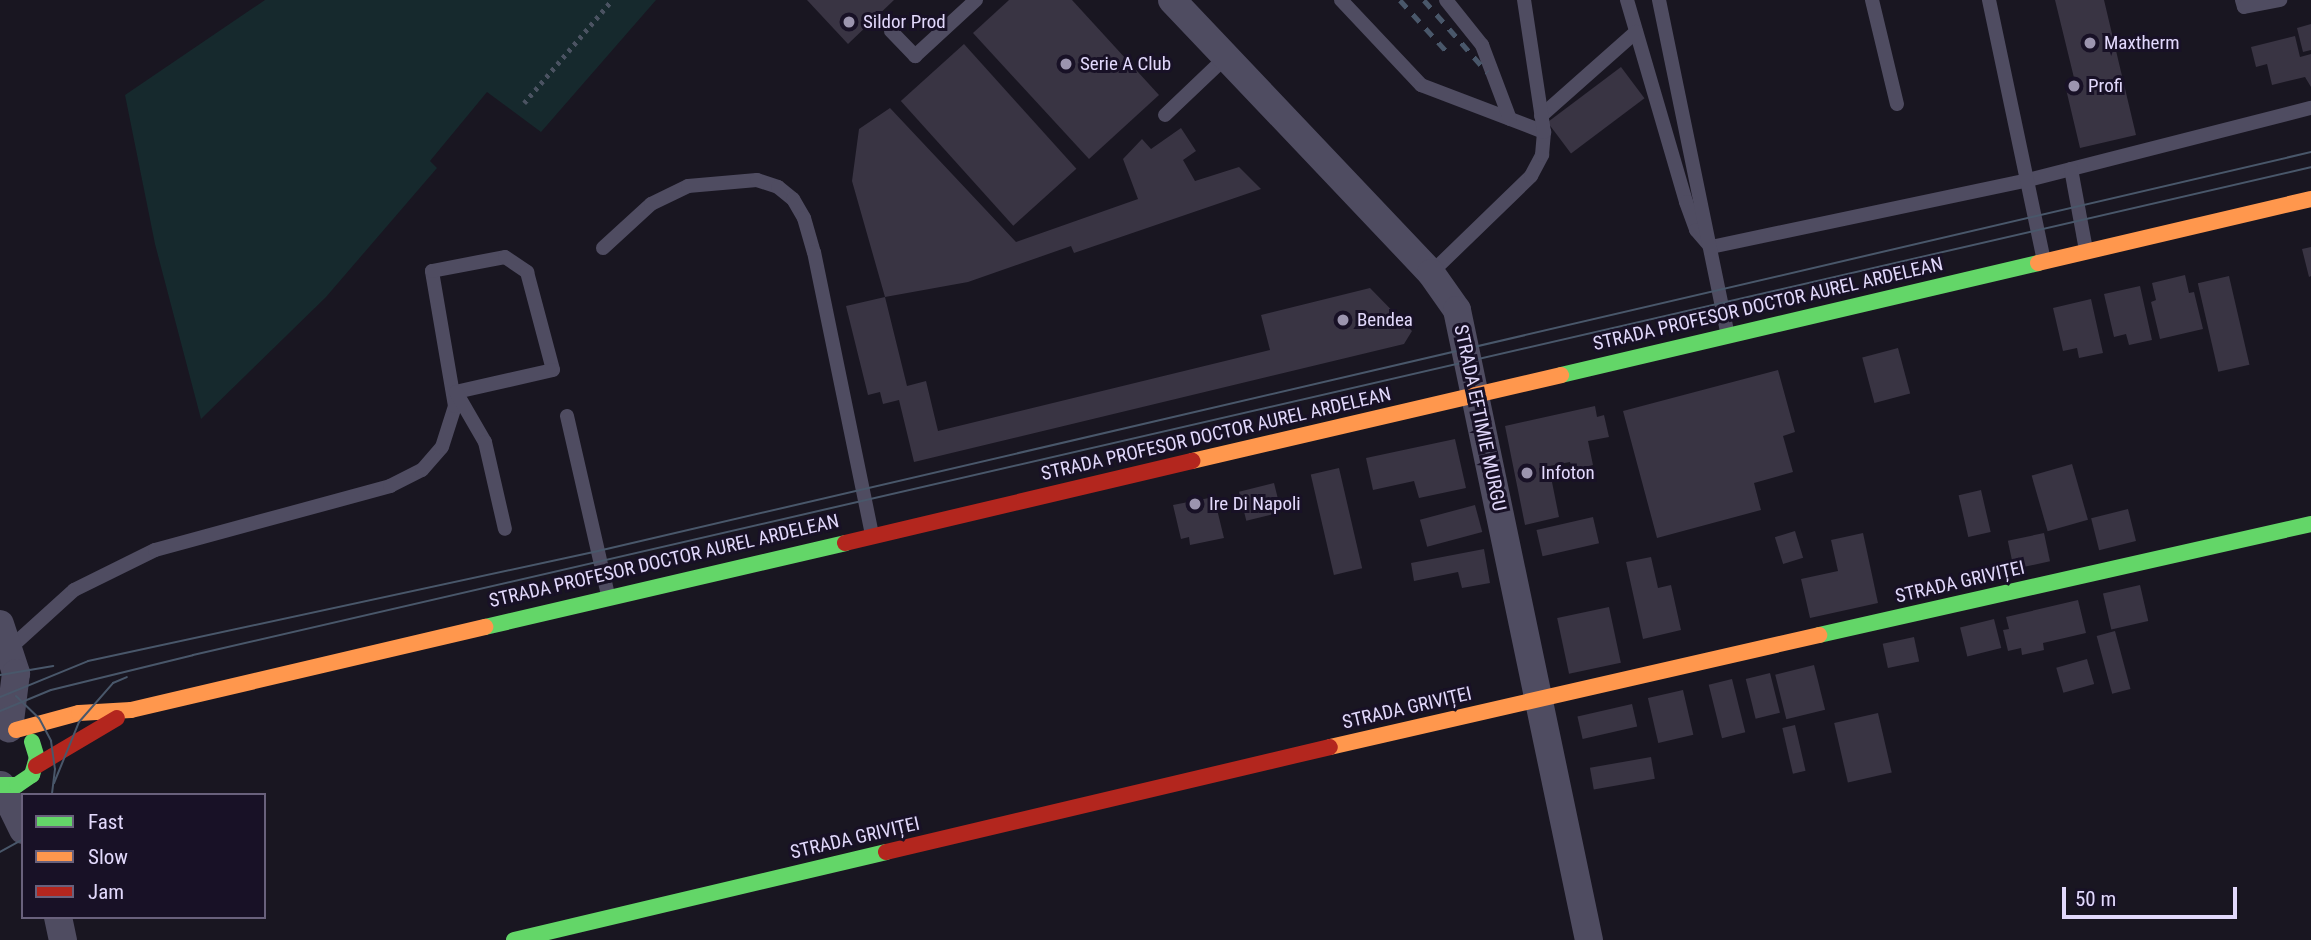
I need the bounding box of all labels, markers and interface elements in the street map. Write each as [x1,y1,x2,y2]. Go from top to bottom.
place label: Sildor Prod [863,11,946,33]
marker: Sildor Prod [841,14,857,30]
place label: Maxtherm [2104,32,2180,54]
marker: Maxtherm [2082,35,2098,51]
place label: Serie A Club [1080,53,1171,75]
marker: Serie A Club [1058,56,1074,72]
place label: Profi [2088,75,2123,97]
marker: Profi [2066,78,2082,94]
street label: STRADA PROFESOR DOCTOR AUREL ARDELEAN [1591,253,1945,355]
place label: Bendea [1357,309,1413,331]
marker: Bendea [1335,312,1351,328]
street label: STRADA EFTIMIE MURGU [1449,323,1511,513]
street label: STRADA PROFESOR DOCTOR AUREL ARDELEAN [1039,383,1393,485]
place label: Infoton [1541,462,1595,484]
marker: Infoton [1519,465,1535,481]
place label: Ire Di Napoli [1209,493,1301,515]
marker: Ire Di Napoli [1187,496,1203,512]
street label: STRADA PROFESOR DOCTOR AUREL ARDELEAN [487,510,841,612]
street label: STRADA GRIVIȚEI [1893,556,2027,608]
street label: STRADA GRIVIȚEI [1340,682,1474,734]
legend [21,793,266,919]
text: Fast [88,810,124,834]
street label: STRADA GRIVIȚEI [788,812,922,864]
text: Slow [88,845,128,869]
scale bar [2066,874,2241,918]
text: Jam [88,880,124,904]
text: 50 m [2075,887,2116,911]

